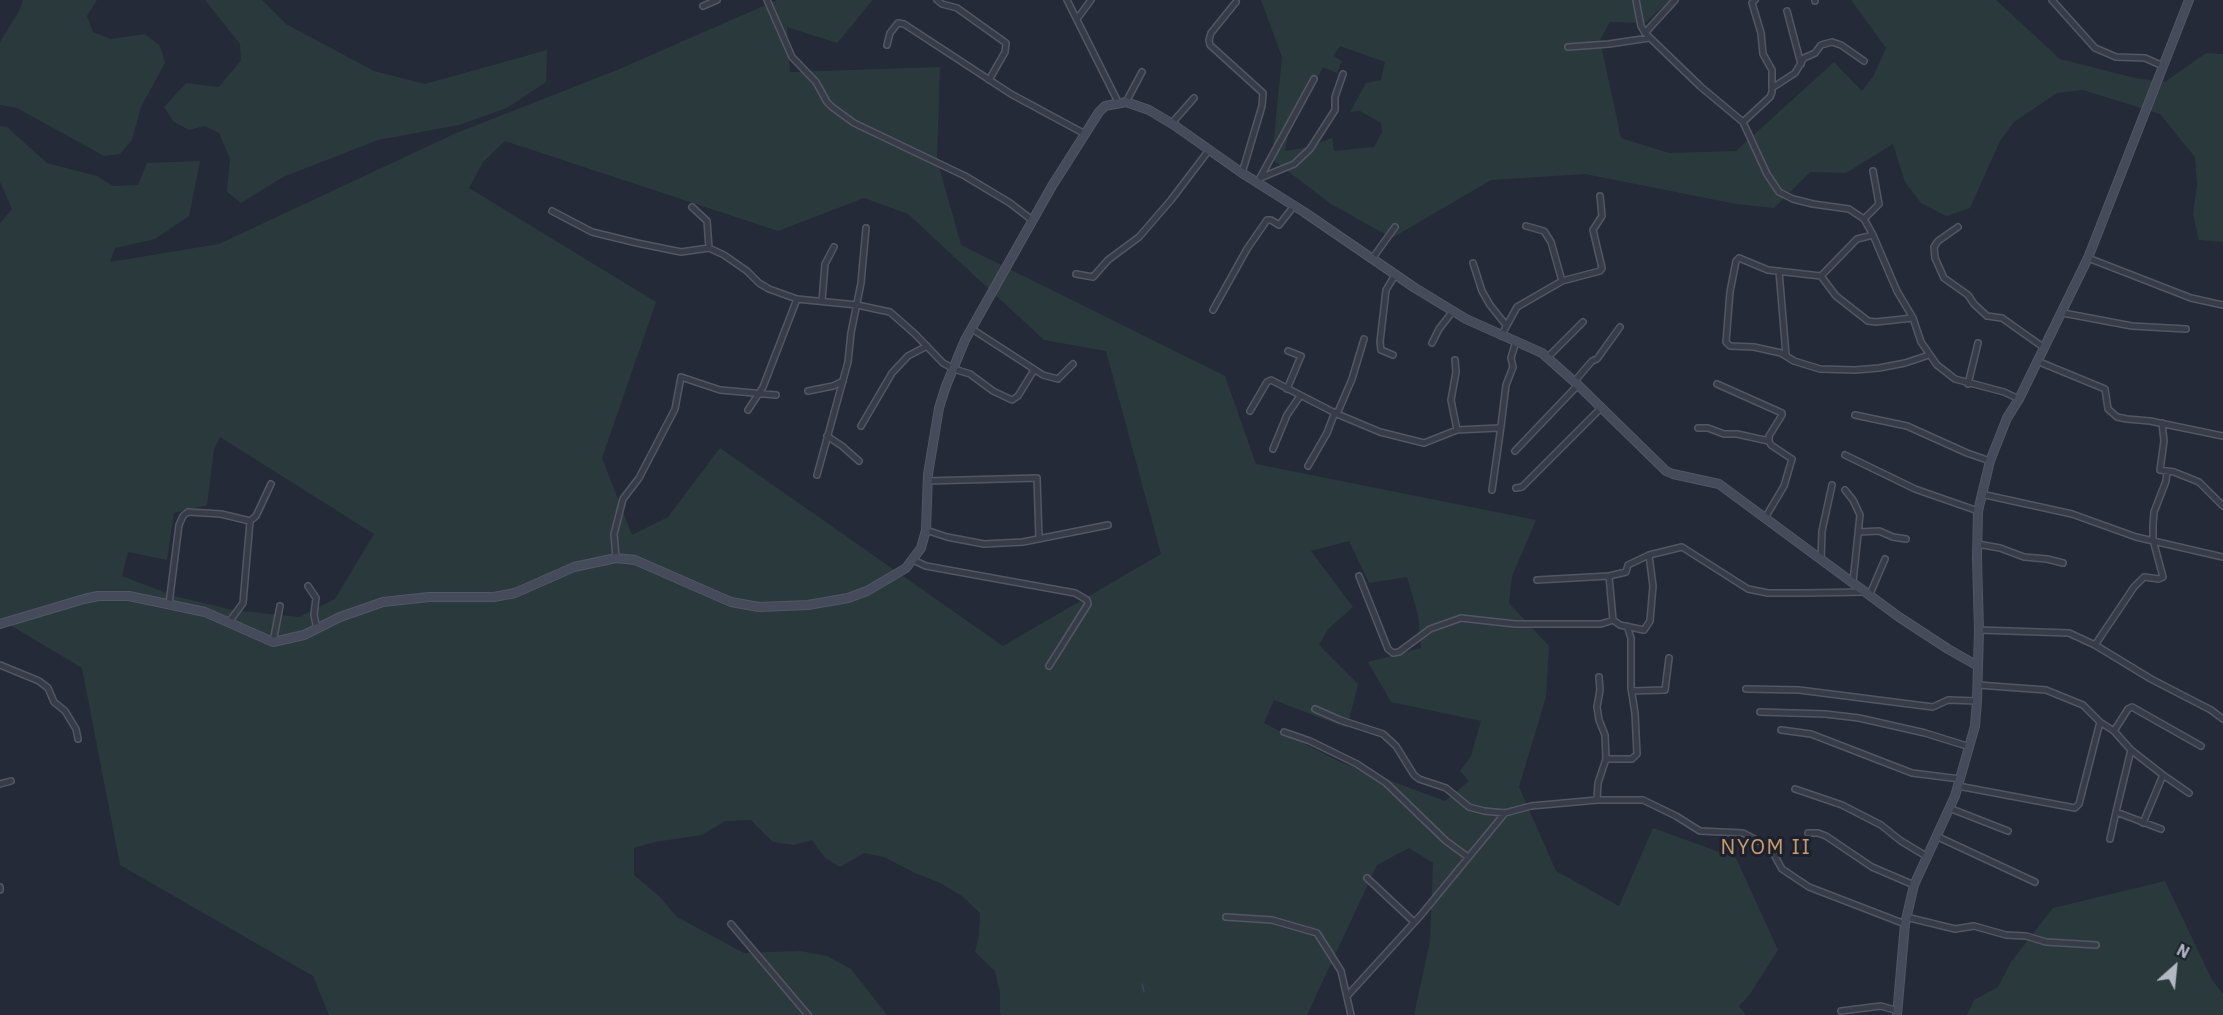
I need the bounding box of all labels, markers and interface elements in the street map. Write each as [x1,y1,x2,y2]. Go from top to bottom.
district label: NYOM II [1721,835,1811,861]
north arrow [2145,937,2205,997]
text: N [2173,939,2193,963]

